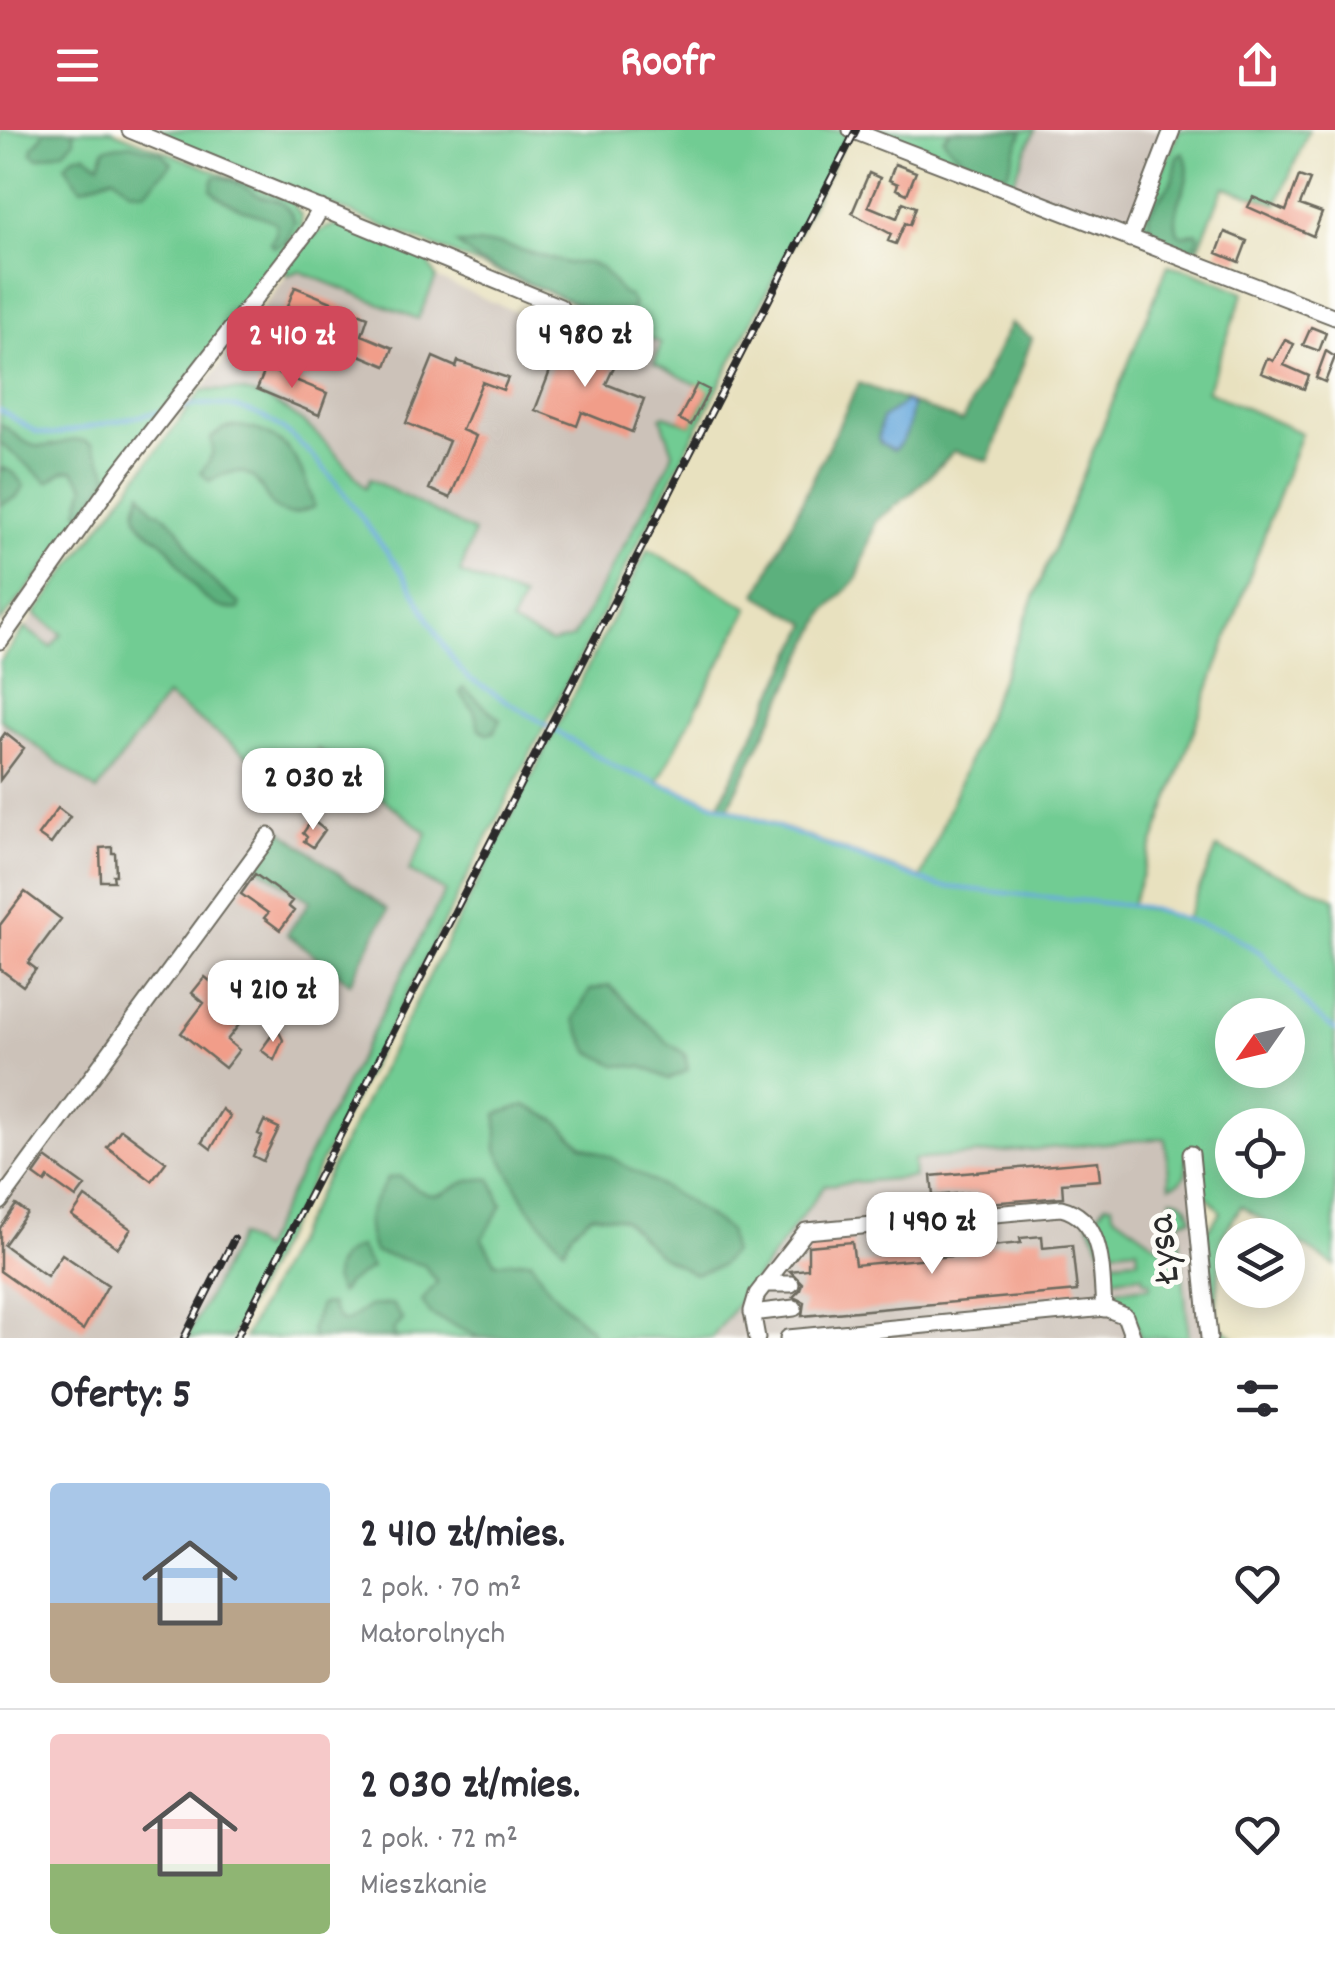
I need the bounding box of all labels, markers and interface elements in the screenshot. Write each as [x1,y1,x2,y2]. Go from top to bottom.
text: Roofr [620,33,715,97]
icon: menu [50,38,105,93]
icon: share [1230,38,1285,93]
pin: 4 980 zł [482,305,688,390]
pin: 2 410 zł [189,306,395,391]
text: 4 980 zł [538,314,632,360]
text: 2 410 zł [249,315,335,361]
pin: 2 030 zł [210,748,416,833]
text: 2 030 zł [264,757,362,803]
pin: 4 210 zł [170,960,376,1045]
text: 4 210 zł [230,969,316,1015]
north arrow [1215,998,1305,1088]
map controls [1215,998,1305,1308]
button: locate [1215,1108,1305,1198]
pin: 1 490 zł [829,1192,1035,1277]
text: 1 490 zł [888,1201,976,1247]
street label: Łysa [1135,1211,1199,1287]
button: layers [1215,1218,1305,1308]
text: Oferty: 5 [50,1368,192,1428]
icon: filters [1230,1371,1285,1426]
text: 2 410 zł/mies. [360,1507,565,1567]
icon: home [130,1523,250,1643]
icon: heart [1230,1556,1285,1611]
text: 2 pok. · 70 m² [360,1567,521,1613]
text: Małorolnych [360,1613,505,1659]
text: 2 030 zł/mies. [360,1758,580,1818]
icon: home [130,1774,250,1894]
icon: heart [1230,1807,1285,1862]
text: 2 pok. · 72 m² [360,1818,518,1864]
text: Mieszkanie [360,1864,487,1910]

